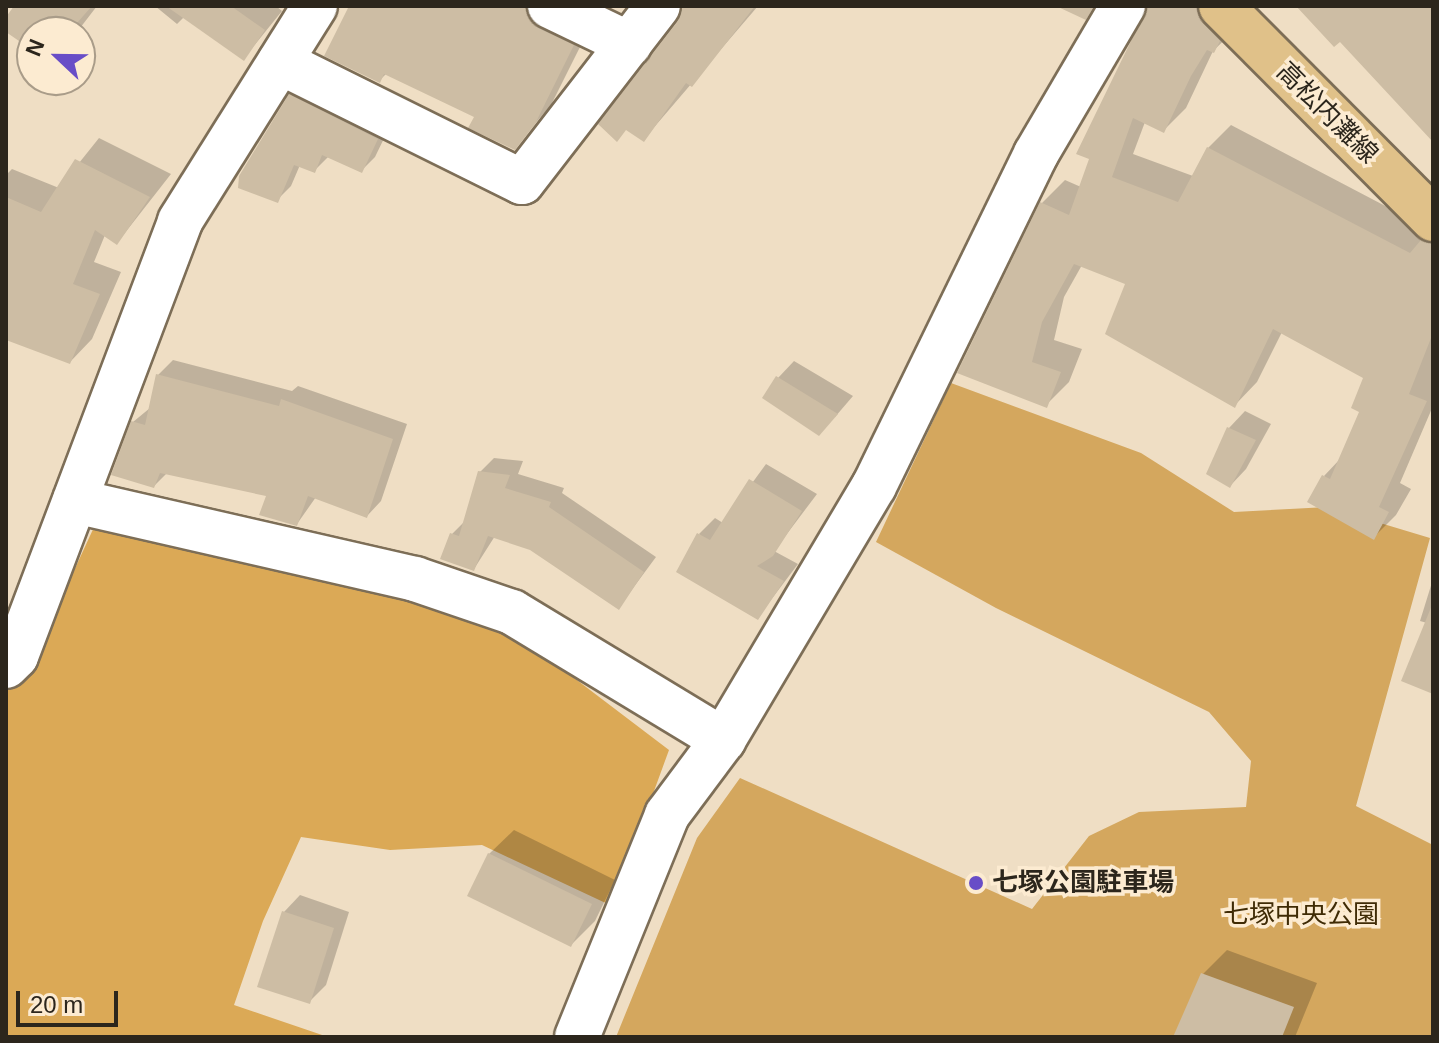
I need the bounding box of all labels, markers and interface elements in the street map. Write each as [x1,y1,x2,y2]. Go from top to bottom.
north arrow [16,16,96,96]
text: N [21,36,50,60]
street label: 高松内灘線 [1270,56,1384,170]
place label: 七塚公園駐車場 [992,867,1174,899]
marker: 七塚公園駐車場 [967,874,985,892]
park label: 七塚中央公園 [1223,899,1379,931]
scale bar [20,975,122,1025]
text: 20 m [30,991,83,1018]

